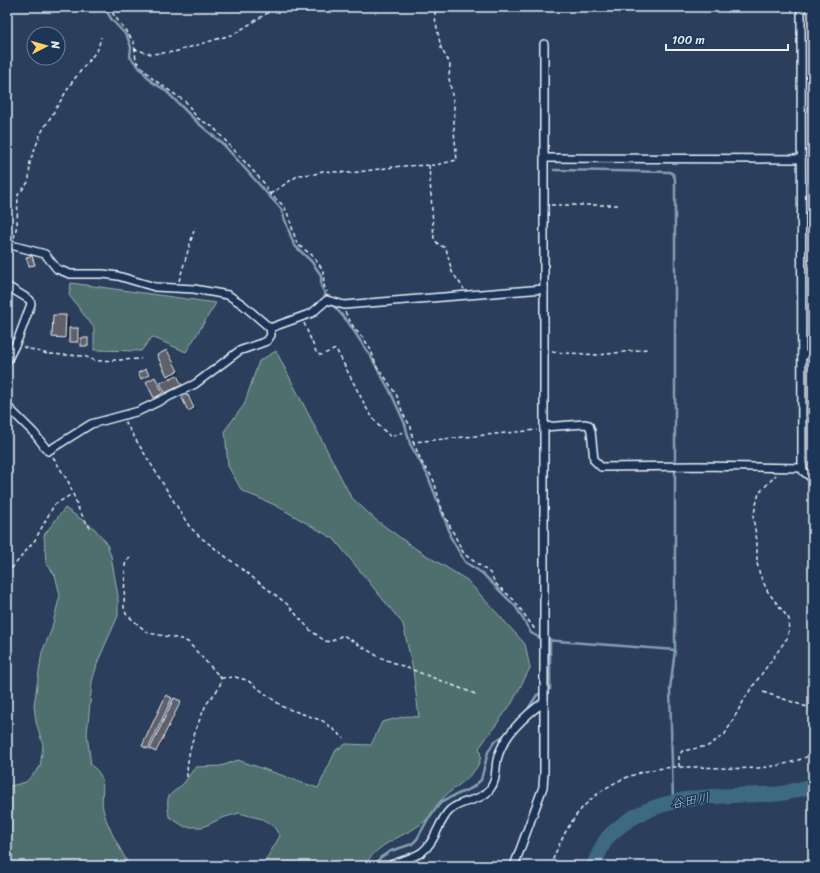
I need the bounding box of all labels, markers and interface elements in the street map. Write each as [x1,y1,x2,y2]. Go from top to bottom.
north arrow [26,26,66,66]
scale bar [666,26,788,52]
text: 100 m [672,29,705,51]
text: N [45,39,65,50]
water label: 谷田川 [669,786,711,815]

